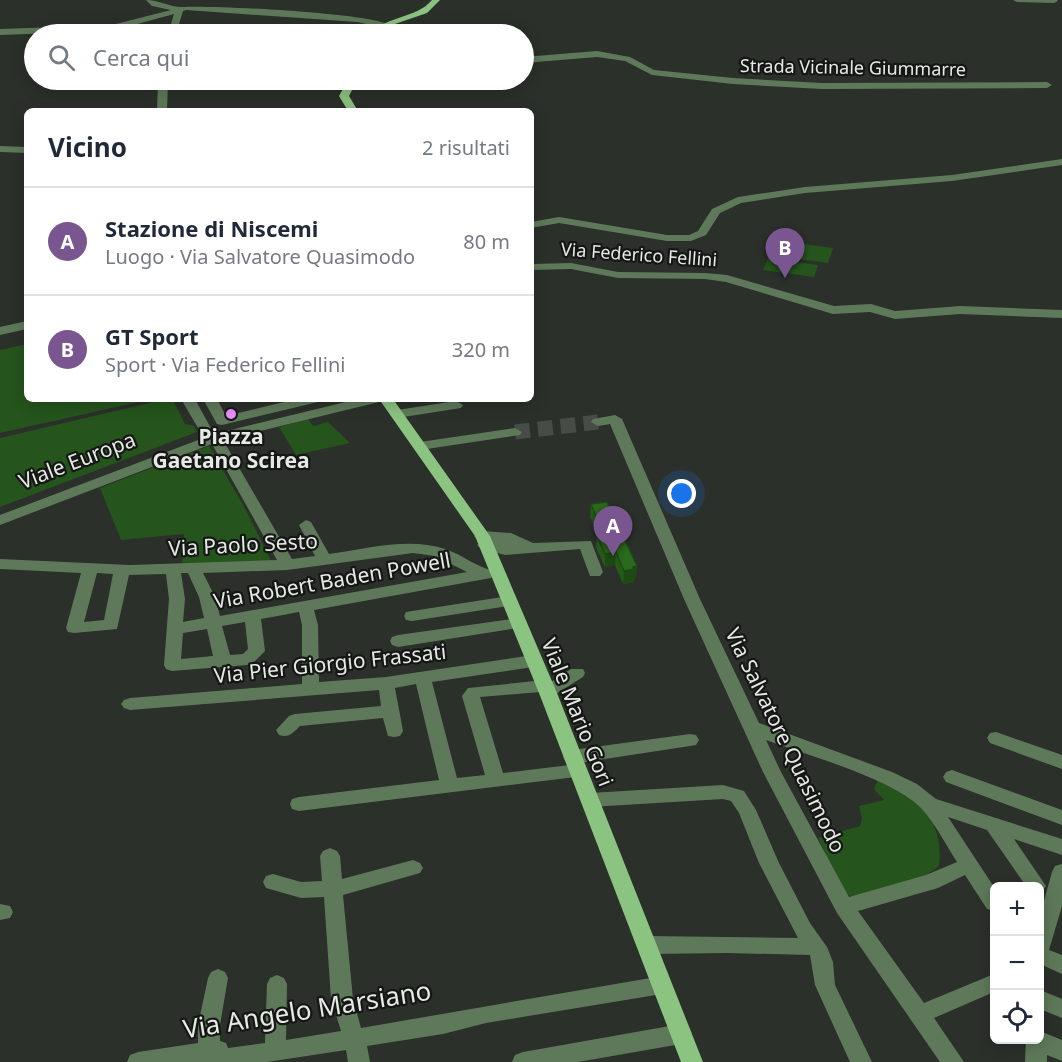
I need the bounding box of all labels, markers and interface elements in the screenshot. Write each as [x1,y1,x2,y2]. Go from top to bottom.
search box [24,24,534,90]
icon: search [45,41,78,74]
text: Cerca qui [93,42,189,72]
street label: Strada Vicinale Giummarre [740,53,966,81]
text: Vicino [48,129,127,165]
text: 2 risultati [422,134,510,161]
text: Stazione di Niscemi [105,213,318,243]
text: A [61,228,74,255]
text: 80 m [463,228,510,255]
pin: B [766,228,804,278]
street label: Via Federico Fellini [560,237,718,271]
text: Luogo · Via Salvatore Quasimodo [105,243,415,270]
text: GT Sport [105,321,199,351]
text: B [61,336,74,363]
text: 320 m [452,336,510,363]
text: Sport · Via Federico Fellini [105,351,345,378]
marker: Piazza Gaetano Scirea [224,407,238,421]
place label: Piazza Gaetano Scirea [152,422,310,474]
street label: Viale Europa [15,425,139,495]
your location [667,479,696,508]
pin: A [594,506,632,556]
street label: Via Paolo Sesto [167,526,319,562]
street label: Via Robert Baden Powell [211,545,453,615]
street label: Via Salvatore Quasimodo [719,623,853,857]
street label: Viale Mario Gori [535,634,621,790]
street label: Via Pier Giorgio Frassati [212,637,448,689]
map controls [990,882,1044,1044]
button: + [990,882,1044,936]
button: − [990,936,1044,990]
street label: Via Angelo Marsiano [180,972,434,1046]
button: locate [990,990,1044,1044]

